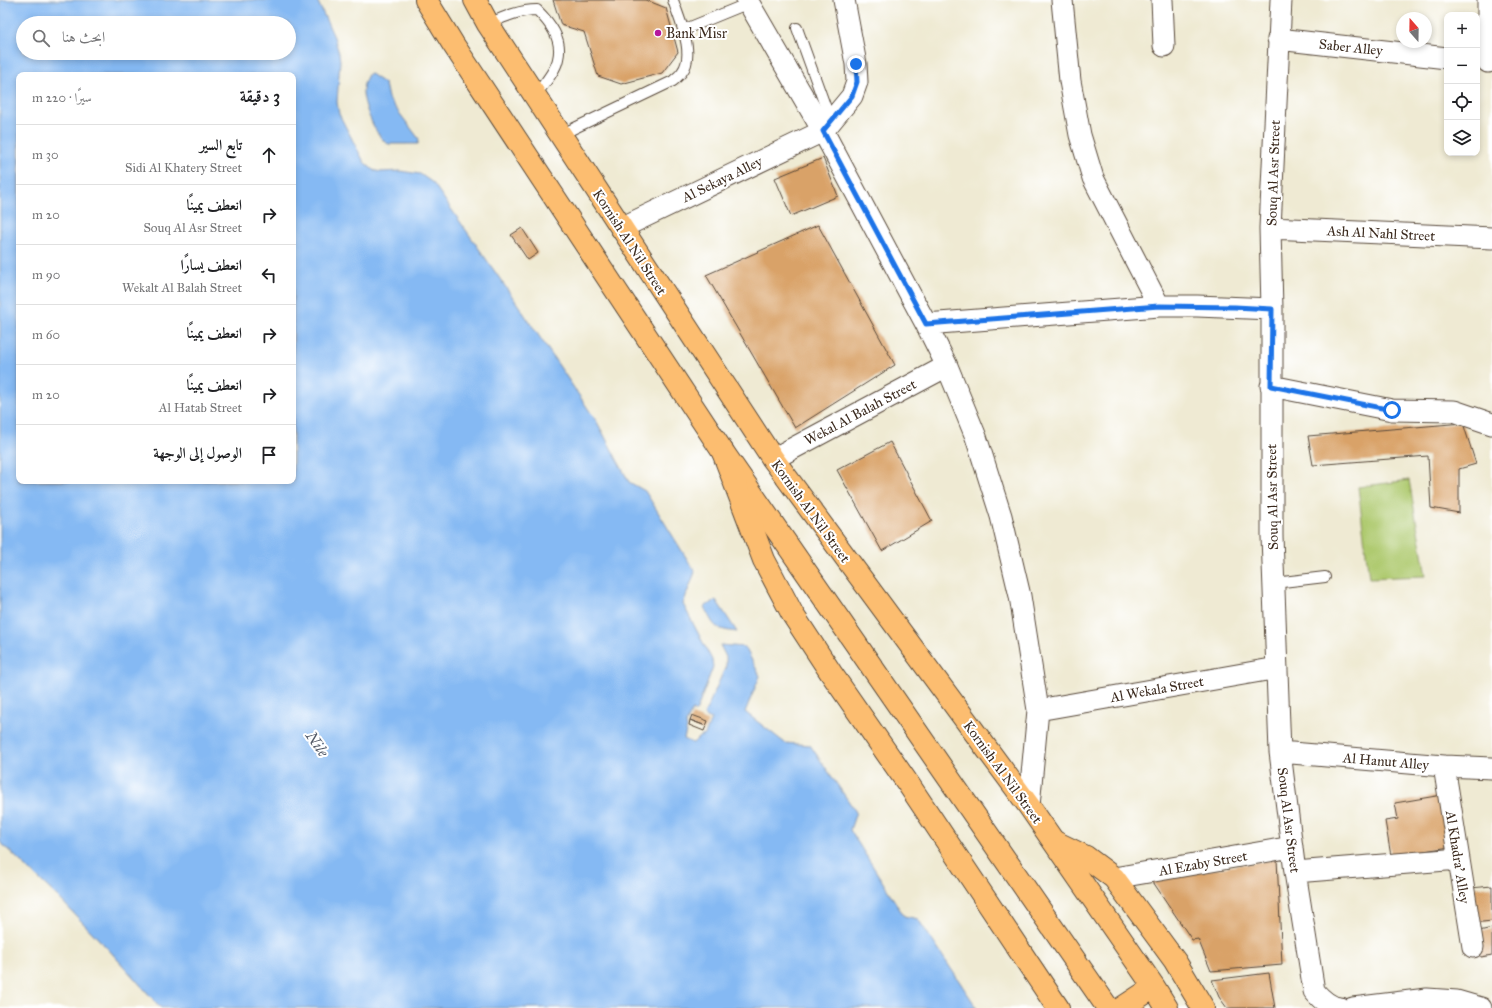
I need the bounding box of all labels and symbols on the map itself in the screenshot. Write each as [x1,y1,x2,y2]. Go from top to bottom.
north arrow [1396,12,1432,48]
place label: Bank Misr [666,25,728,42]
marker: Bank Misr [653,28,663,38]
street label: Saber Alley [1318,36,1384,59]
route end [847,55,865,73]
street label: Souq Al Asr Street [1263,120,1285,226]
street label: Al Sekaya Alley [678,153,765,207]
street label: Kornish Al Nil Street [589,186,670,298]
street label: Ash Al Nahl Street [1325,222,1436,245]
street label: Wekal Al Balah Street [801,376,919,449]
route start [1383,401,1401,419]
street label: Souq Al Asr Street [1263,444,1283,550]
street label: Kornish Al Nil Street [768,457,854,566]
street label: Al Wekala Street [1108,673,1205,706]
street label: Kornish Al Nil Street [960,718,1046,827]
water label: Nile [301,727,332,761]
street label: Al Hanut Alley [1341,749,1430,774]
street label: Souq Al Asr Street [1273,766,1303,874]
street label: Al Khadra' Alley [1442,808,1473,905]
street label: Al Ezaby Street [1157,847,1249,880]

